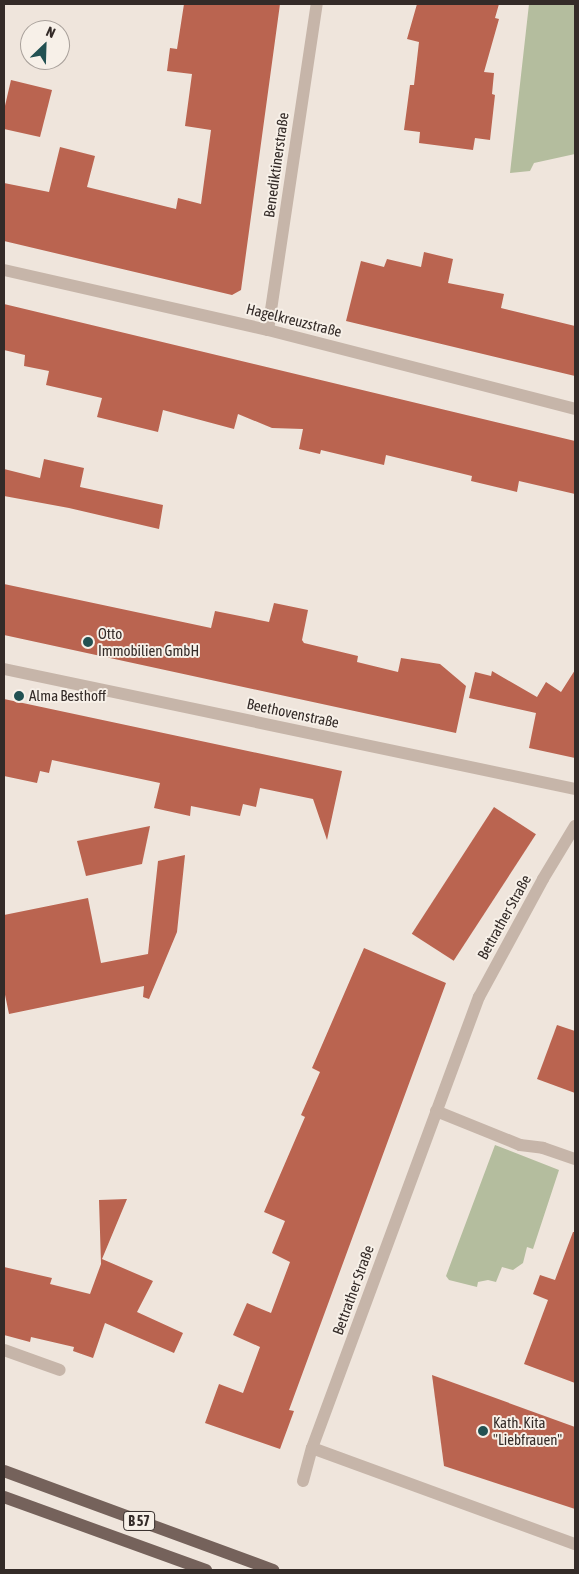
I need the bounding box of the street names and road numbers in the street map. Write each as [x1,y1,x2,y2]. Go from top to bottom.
street label: Benediktinerstraße [260,111,292,219]
street label: Hagelkreuzstraße [244,299,344,341]
street label: Beethovenstraße [245,694,341,732]
street label: Bettrather Straße [473,871,535,963]
street label: Bettrather Straße [328,1243,378,1337]
road number: B 57 [123,1510,155,1532]

